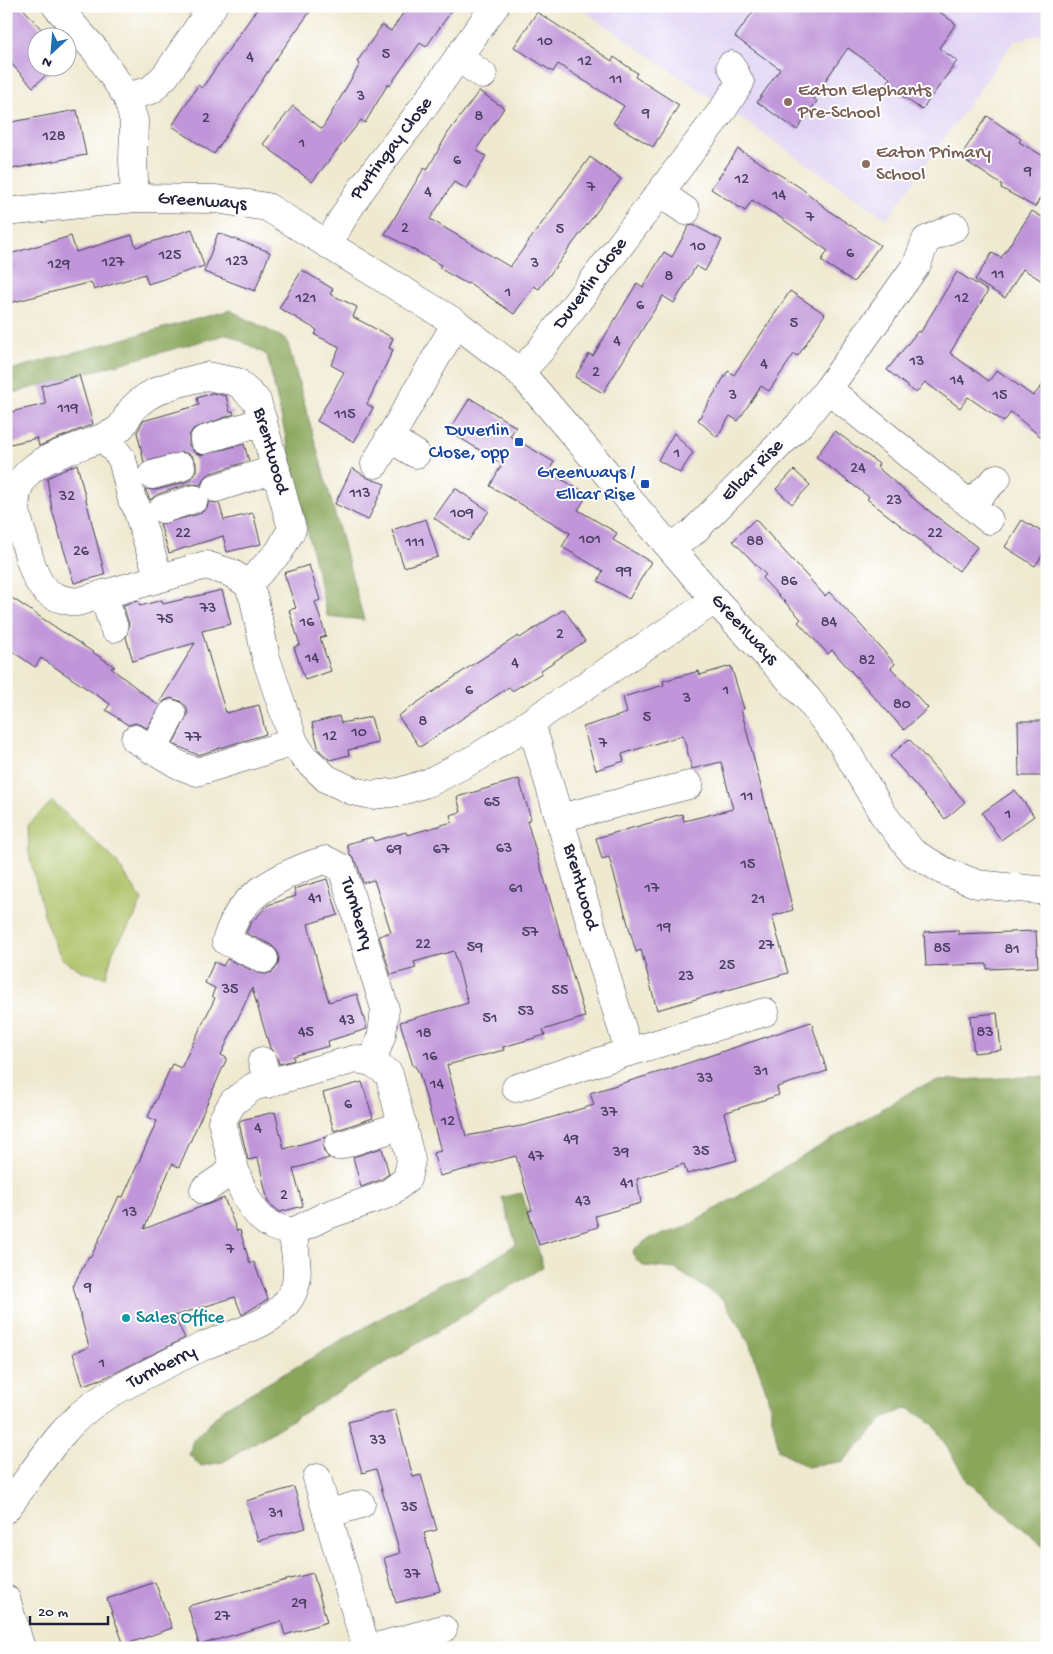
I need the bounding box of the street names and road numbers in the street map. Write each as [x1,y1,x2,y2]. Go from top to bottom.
street label: Purtingay Close [345,93,438,206]
street label: Greenways [157,187,248,217]
street label: Duverlin Close [548,233,633,336]
street label: Brentwood [246,404,294,499]
street label: Ellcar Rise [717,435,789,507]
street label: Greenways [705,590,783,671]
street label: Brentwood [556,840,604,935]
street label: Turnberry [334,874,378,954]
street label: Turnberry [123,1341,201,1396]

